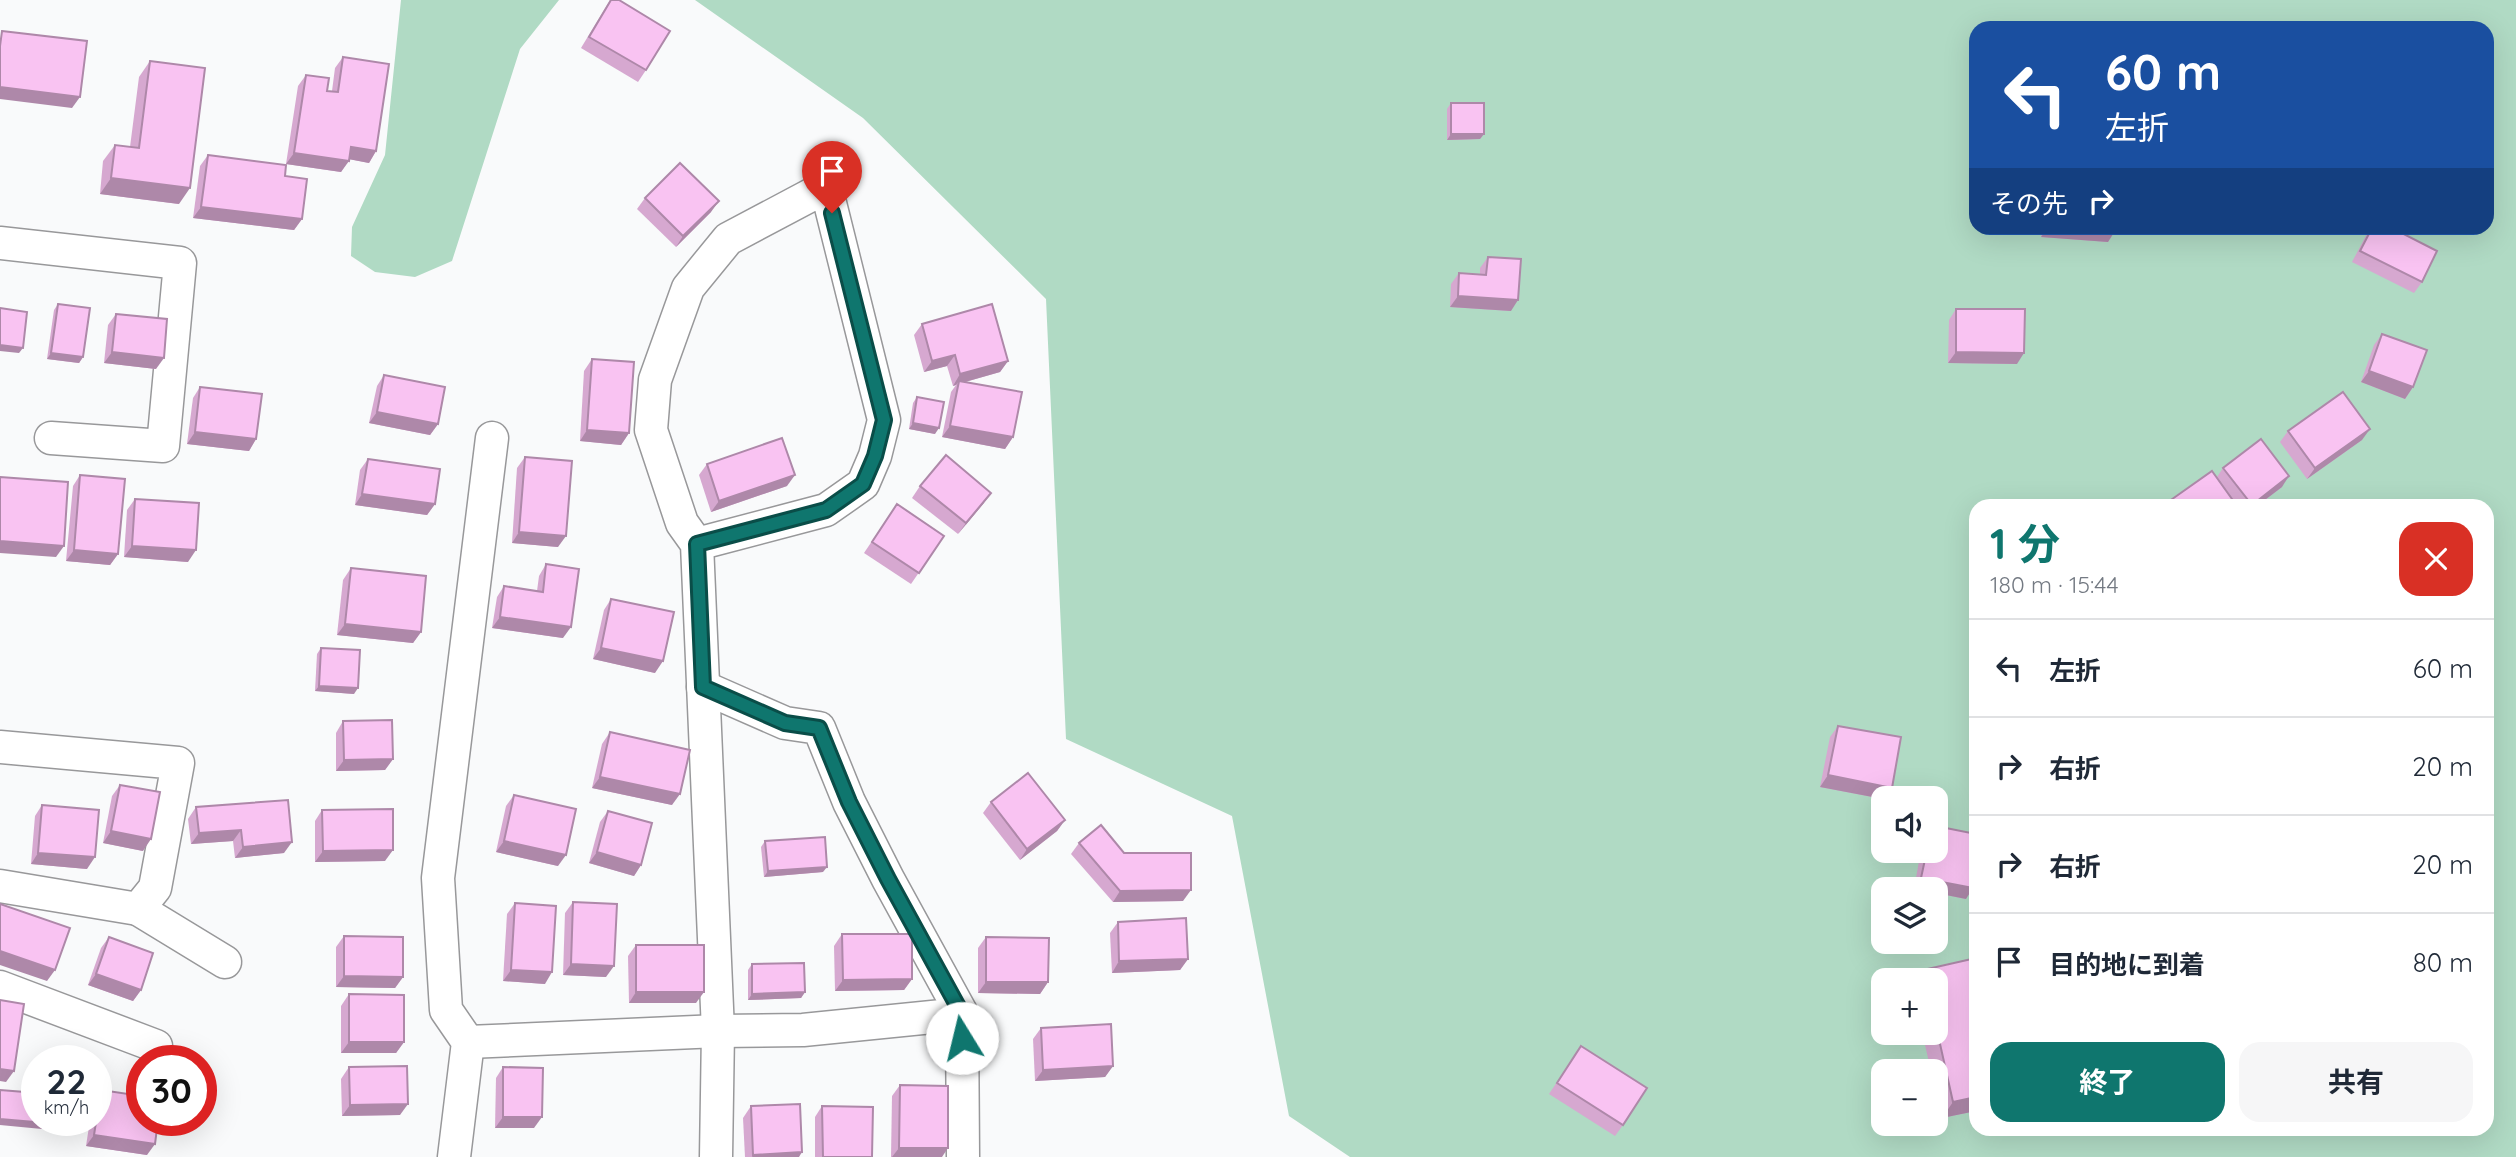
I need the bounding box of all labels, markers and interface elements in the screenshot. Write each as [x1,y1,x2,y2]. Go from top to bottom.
text: 60 m [2105,41,2221,102]
icon: left [1990,49,2081,140]
text: 左折 [2105,107,2169,147]
pin [802,141,862,213]
icon: arrive [813,152,851,190]
icon: right [2082,182,2120,220]
text: その先 [1990,187,2068,220]
text: 1 分 [1990,517,2060,570]
button: close [2399,522,2473,596]
text: 180 m · 15:44 [1990,570,2119,599]
icon: left [1990,649,2028,687]
text: 60 m [2413,652,2473,685]
text: 左折 [2049,654,2101,687]
icon: right [1990,747,2028,785]
text: 20 m [2412,750,2473,783]
text: 右折 [2049,752,2101,785]
map controls [1871,786,1948,1136]
button: sound [1871,786,1948,863]
icon: right [1990,845,2028,883]
text: 20 m [2412,848,2473,881]
text: 右折 [2049,850,2101,883]
button: layers [1871,877,1948,954]
icon: arrive [1990,943,2028,981]
text: 80 m [2413,946,2473,979]
text: 目的地に到着 [2049,948,2205,981]
button: + [1871,968,1948,1045]
position arrow [925,1001,999,1075]
button: 終了 [1990,1042,2225,1122]
button: 共有 [2239,1042,2473,1122]
speed limit sign: 30 [126,1045,217,1136]
text: 22 [47,1059,86,1103]
button: − [1871,1059,1948,1136]
text: km/h [44,1096,89,1119]

